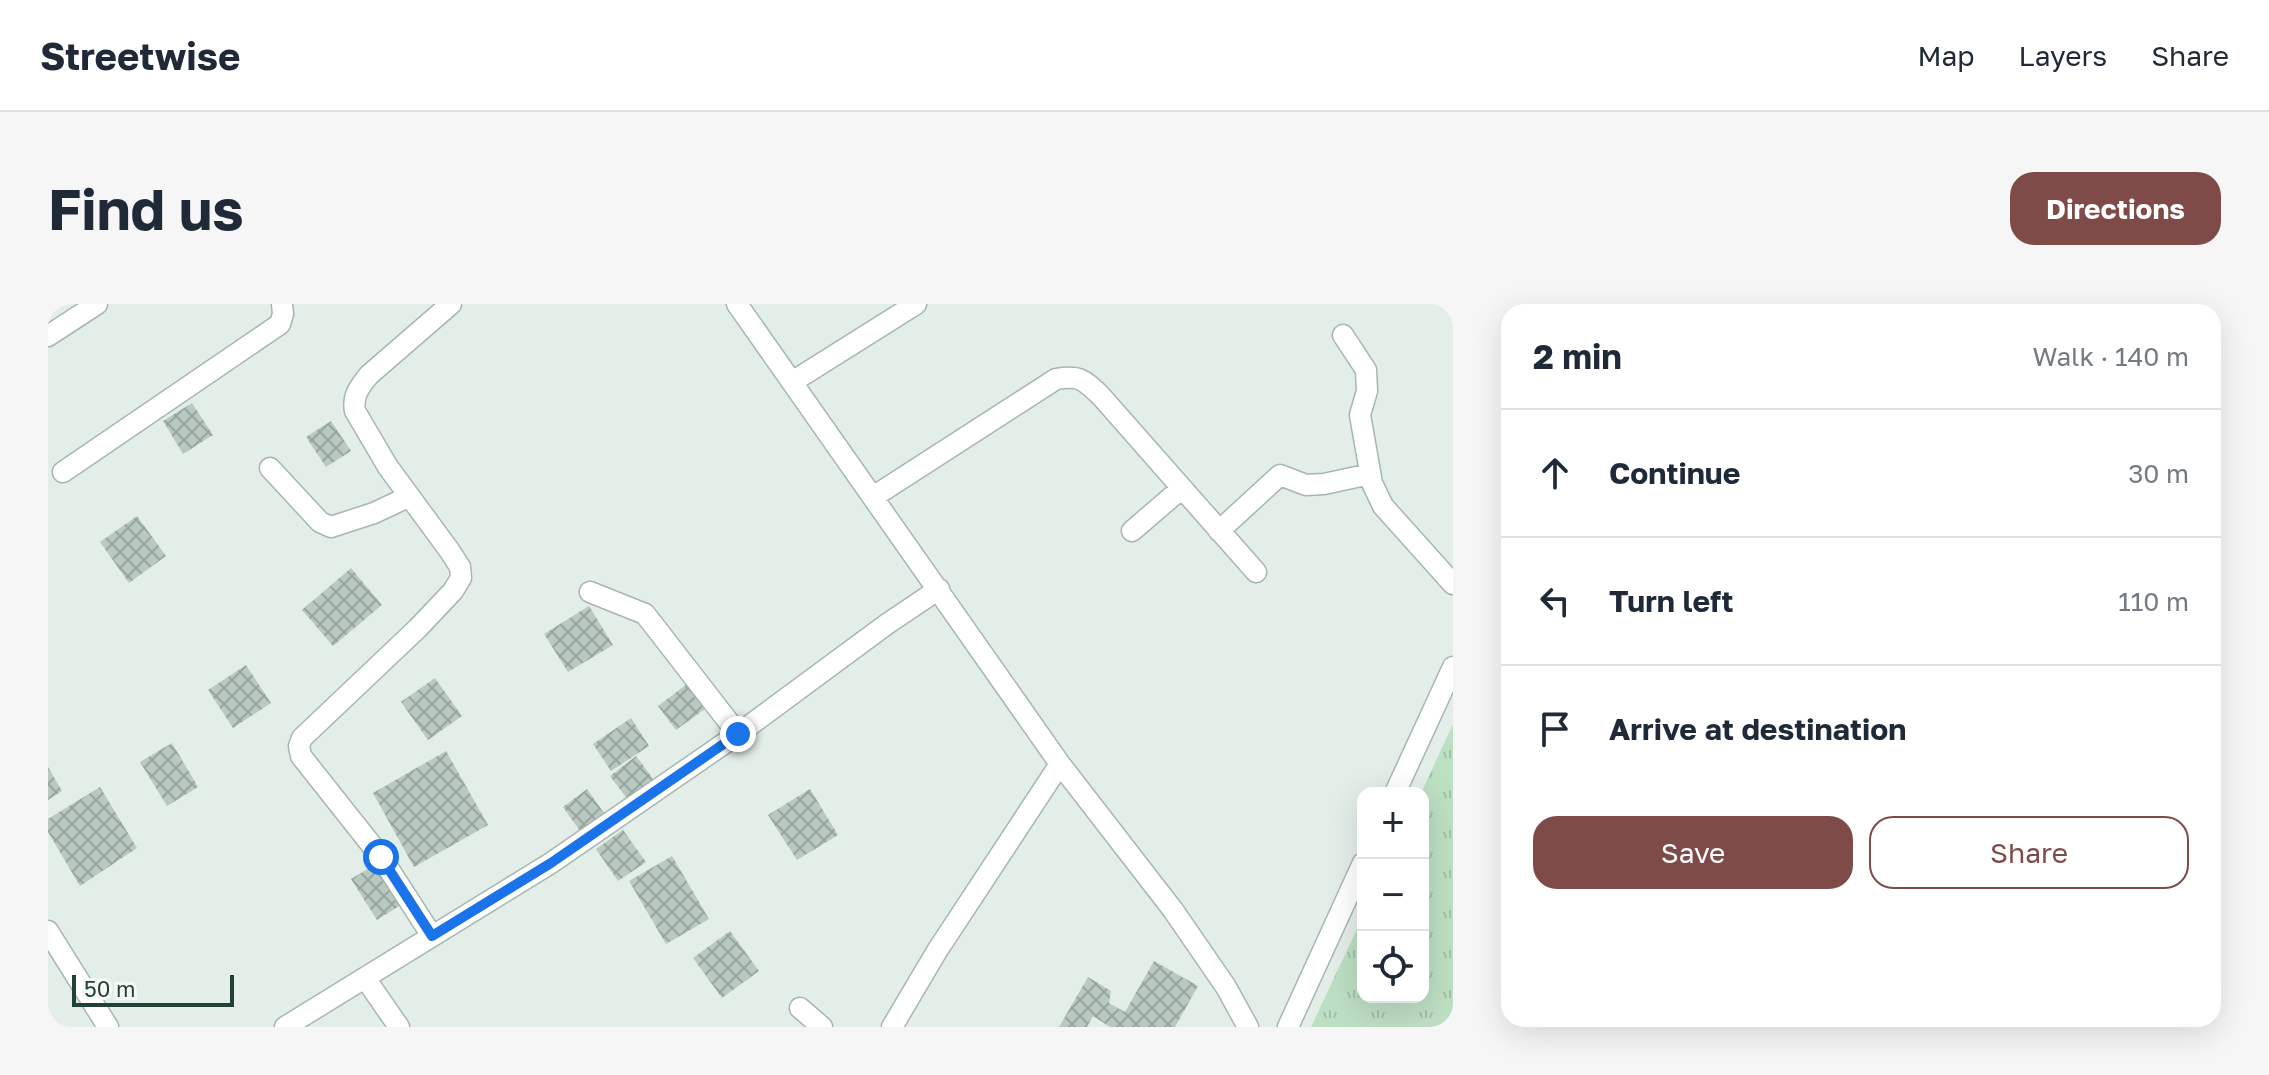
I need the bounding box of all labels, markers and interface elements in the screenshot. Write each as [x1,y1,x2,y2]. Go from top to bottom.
text: Streetwise [40,33,240,78]
text: Map [1917,39,1975,72]
text: Layers [2019,39,2107,72]
text: Share [2151,39,2229,72]
button: Directions [2010,172,2221,245]
text: Find us [48,175,244,242]
text: 2 min [1533,336,1622,376]
text: Walk · 140 m [2032,341,2189,372]
icon: ahead [1533,451,1577,495]
text: Continue [1609,455,1740,491]
text: 30 m [2128,458,2189,489]
icon: left [1533,579,1577,623]
text: Turn left [1609,583,1734,619]
text: 110 m [2118,586,2189,617]
icon: arrive [1533,707,1577,751]
text: Arrive at destination [1609,711,1906,747]
route end [720,716,756,752]
map controls [1357,787,1429,1003]
button: + [1357,787,1429,859]
button: Save [1533,816,1853,889]
button: Share [1869,816,2189,889]
route start [363,839,399,875]
button: − [1357,859,1429,931]
button: locate [1357,931,1429,1003]
scale bar [72,971,234,1007]
text: 50 m [84,975,135,1002]

